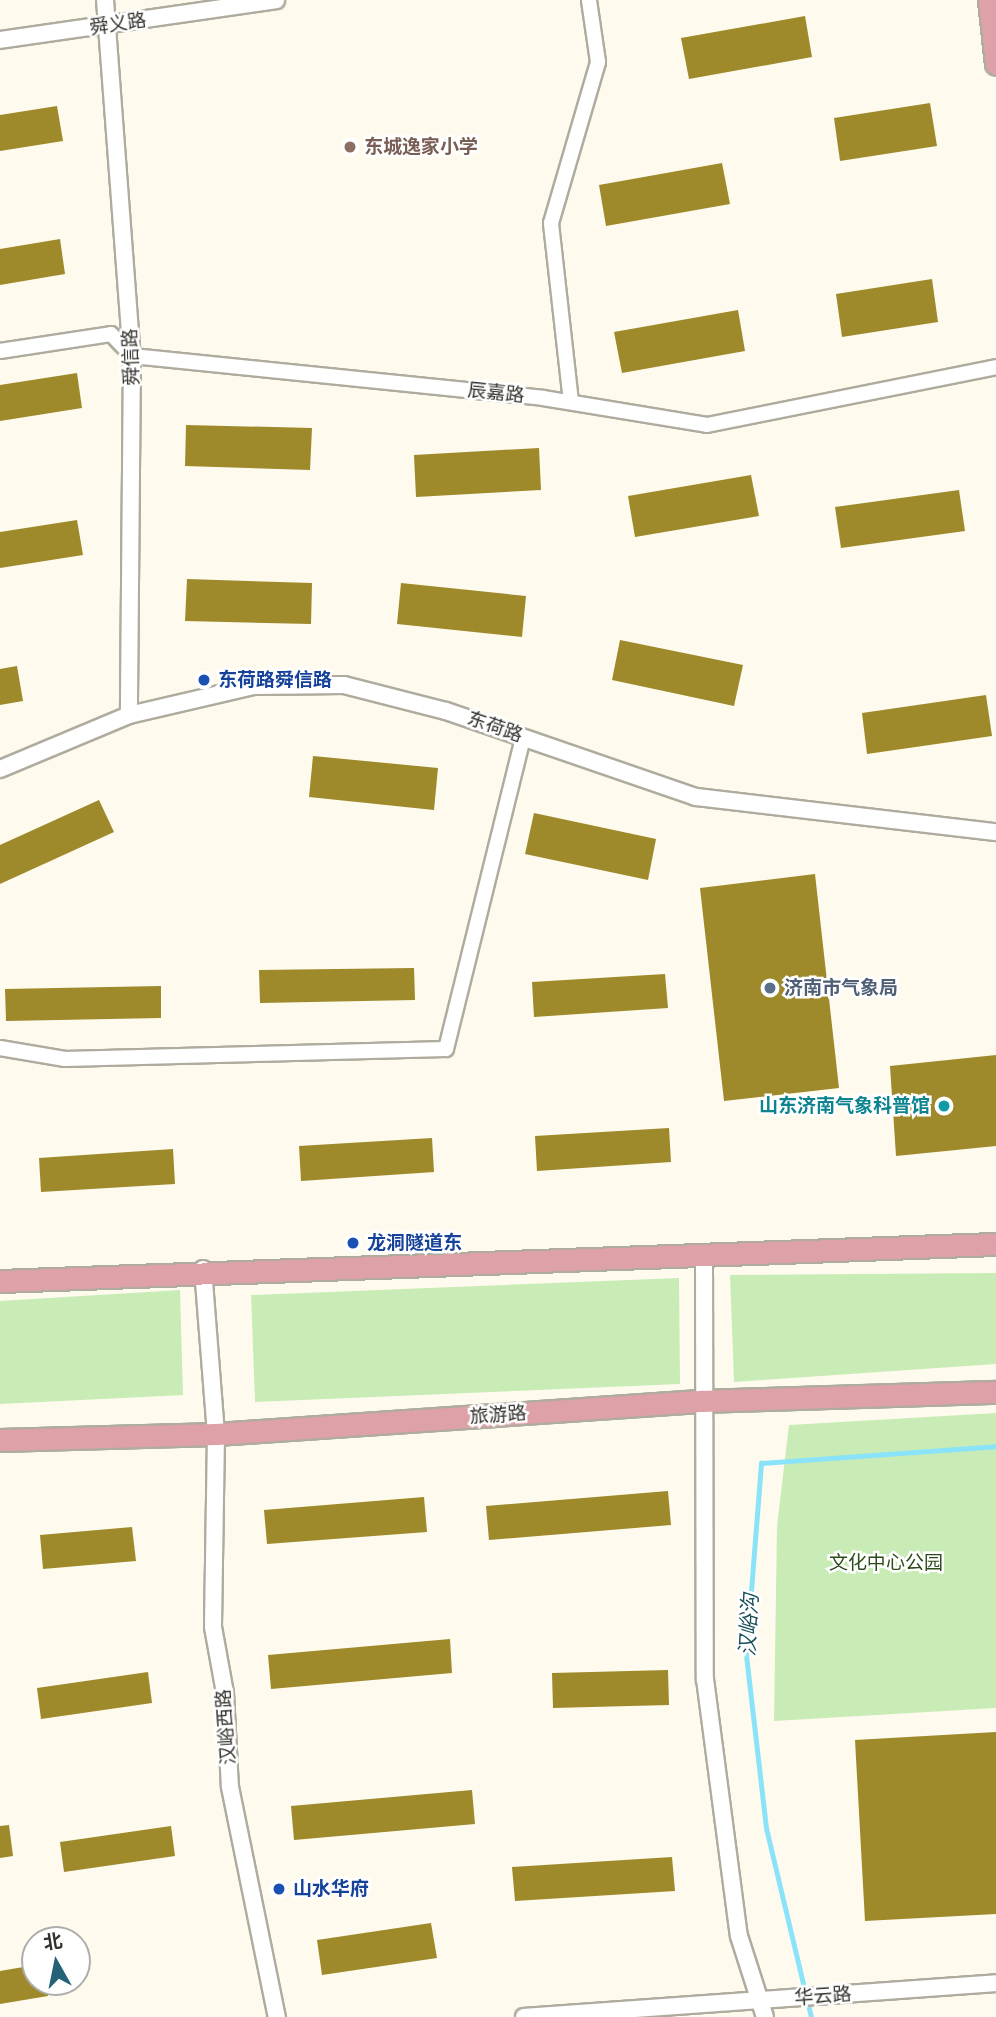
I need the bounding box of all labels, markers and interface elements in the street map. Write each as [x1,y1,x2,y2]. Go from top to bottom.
street label: 舜义路 [88,9,148,39]
place label: 东城逸家小学 [364,136,478,158]
marker: 东城逸家小学 [342,139,358,155]
street label: 舜信路 [119,328,143,386]
street label: 辰嘉路 [466,379,526,407]
place label: 东荷路舜信路 [218,669,332,691]
marker: 东荷路舜信路 [196,672,212,688]
street label: 东荷路 [464,707,526,747]
place label: 济南市气象局 [784,977,898,999]
marker: 济南市气象局 [762,980,778,996]
place label: 山东济南气象科普馆 [759,1095,930,1117]
marker: 山东济南气象科普馆 [936,1098,952,1114]
place label: 龙洞隧道东 [367,1232,462,1254]
marker: 龙洞隧道东 [345,1235,361,1251]
street label: 旅游路 [469,1402,527,1428]
park label: 文化中心公园 [829,1552,943,1574]
water label: 汉峪沟 [735,1593,763,1657]
street label: 汉峪西路 [212,1688,240,1766]
place label: 山水华府 [293,1878,369,1900]
marker: 山水华府 [271,1881,287,1897]
north arrow [21,1926,91,1996]
text: 北 [42,1929,64,1955]
street label: 华云路 [794,1983,852,2009]

